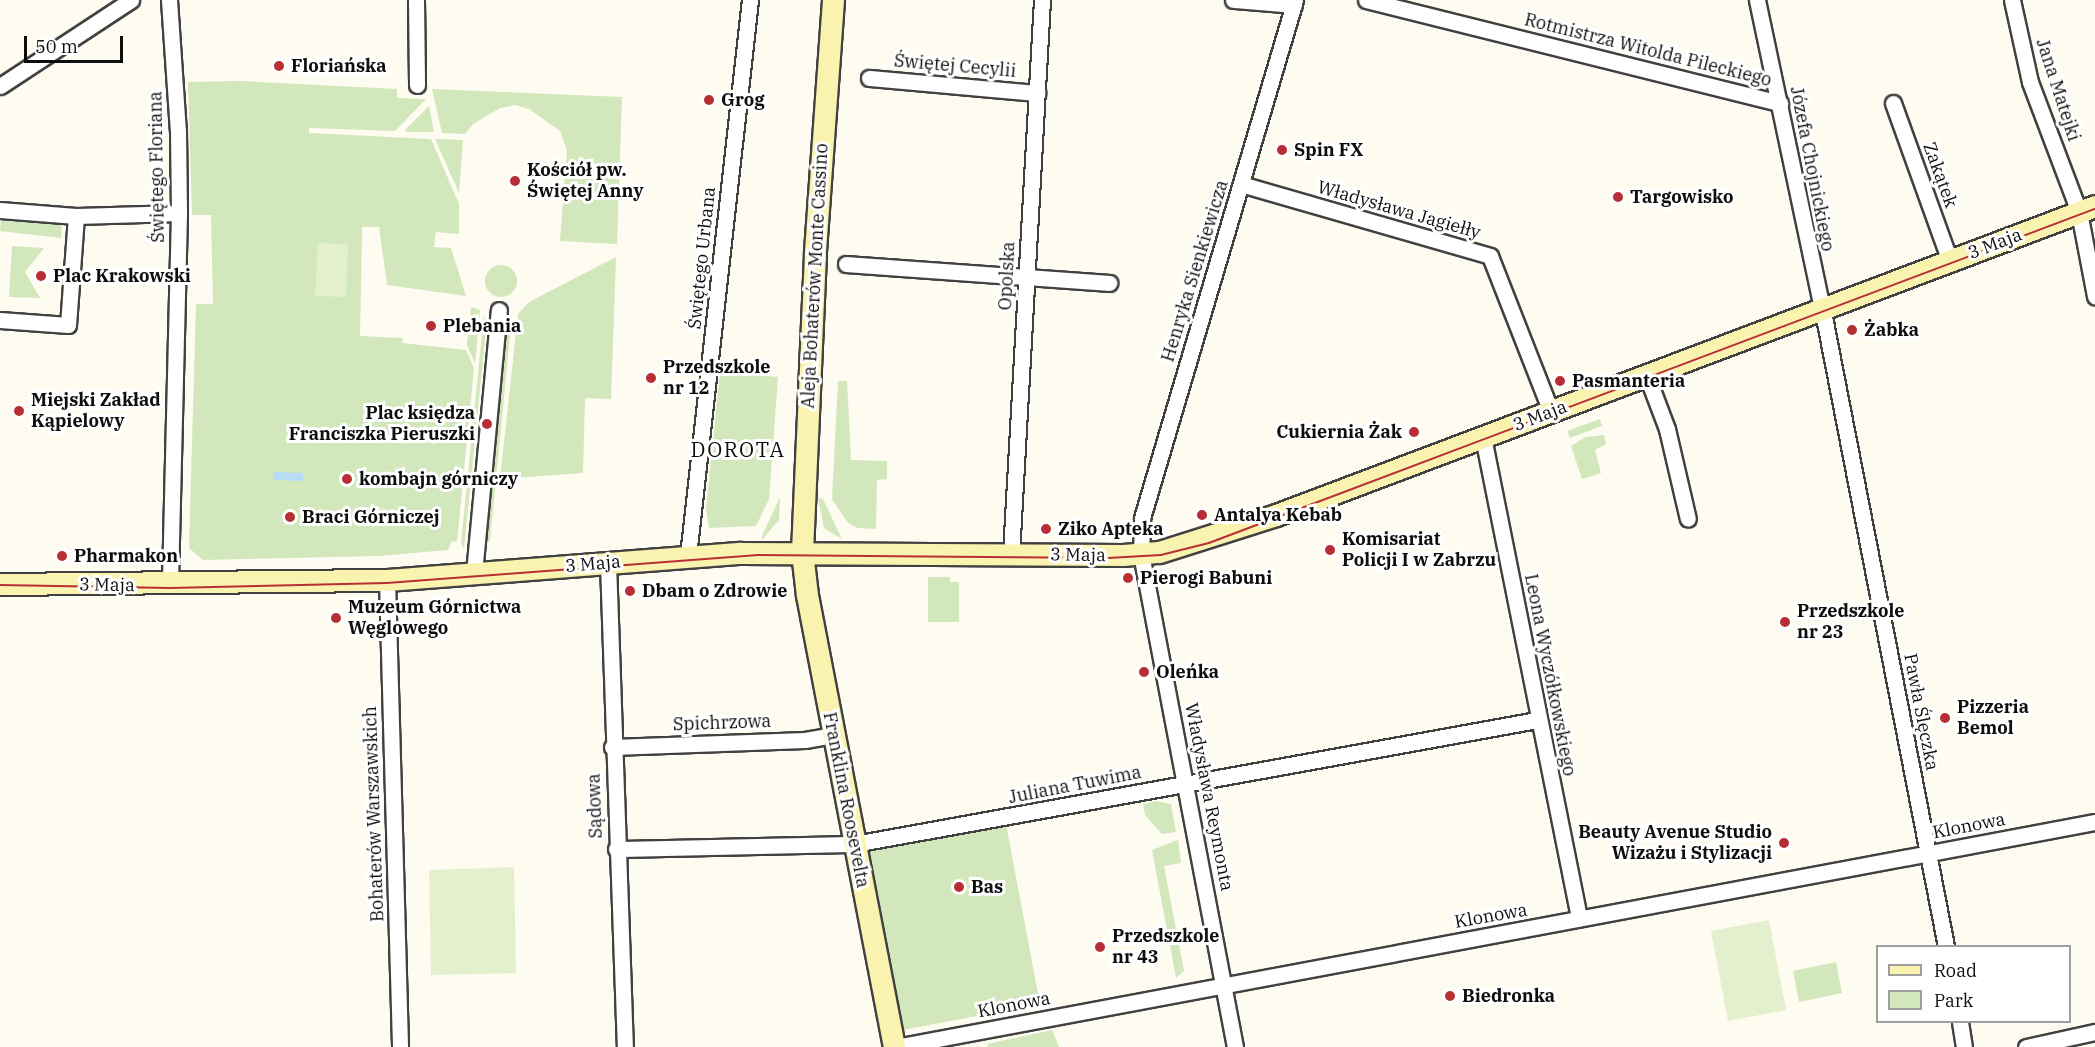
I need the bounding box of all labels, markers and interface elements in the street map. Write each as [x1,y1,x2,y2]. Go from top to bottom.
street label: Rotmistrza Witolda Pileckiego [1522,9,1774,91]
scale bar [27,24,126,62]
text: 50 m [35,35,78,58]
street label: Jana Matejki [2031,36,2085,144]
street label: Świętej Cecylii [893,50,1017,82]
place label: Floriańska [291,55,387,77]
marker: Floriańska [272,59,286,73]
street label: Józefa Chojnickiego [1785,85,1839,253]
place label: Grog [721,89,765,111]
street label: Świętego Floriana [145,91,169,243]
marker: Grog [702,93,716,107]
place label: Spin FX [1294,139,1363,161]
street label: Zakątek [1918,139,1962,211]
street label: Aleja Bohaterów Monte Cassino [797,143,833,409]
marker: Spin FX [1275,143,1289,157]
place label: Kościół pw. Świętej Anny [527,160,643,202]
marker: Kościół pw. Świętej Anny [508,174,522,188]
street label: Władysława Jagiełły [1315,176,1483,244]
street label: Henryka Sienkiewicza [1157,177,1233,365]
street label: Świętego Urbana [684,186,720,330]
place label: Targowisko [1630,186,1733,208]
marker: Targowisko [1611,190,1625,204]
street label: 3 Maja [1965,224,2025,264]
street label: Opolska [994,241,1020,311]
place label: Plac Krakowski [53,265,191,287]
marker: Plac Krakowski [34,269,48,283]
place label: Plebania [443,315,521,337]
marker: Plebania [424,319,438,333]
place label: Żabka [1864,319,1919,341]
marker: Żabka [1845,323,1859,337]
place label: Przedszkole nr 12 [663,357,770,400]
place label: Pasmanteria [1572,370,1685,392]
marker: Przedszkole nr 12 [644,371,658,385]
marker: Pasmanteria [1553,374,1567,388]
place label: Miejski Zakład Kąpielowy [31,390,161,432]
street label: 3 Maja [1510,396,1570,436]
place label: Plac księdza Franciszka Pieruszki [289,403,475,446]
marker: Miejski Zakład Kąpielowy [12,404,26,418]
marker: Plac księdza Franciszka Pieruszki [480,417,494,431]
place label: Cukiernia Żak [1276,421,1402,443]
marker: Cukiernia Żak [1407,425,1421,439]
district label: DOROTA [691,436,785,462]
place label: kombajn górniczy [359,468,518,490]
marker: kombajn górniczy [340,472,354,486]
place label: Antalya Kebab [1214,504,1342,526]
place label: Braci Górniczej [302,506,440,528]
marker: Antalya Kebab [1195,508,1209,522]
marker: Braci Górniczej [283,510,297,524]
place label: Ziko Apteka [1058,518,1163,540]
marker: Ziko Apteka [1039,522,1053,536]
place label: Komisariat Policji I w Zabrzu [1342,529,1496,572]
marker: Komisariat Policji I w Zabrzu [1323,543,1337,557]
street label: 3 Maja [1050,544,1106,566]
place label: Pharmakon [74,545,178,567]
marker: Pharmakon [55,549,69,563]
street label: 3 Maja [564,551,622,577]
place label: Pierogi Babuni [1140,567,1272,589]
marker: Pierogi Babuni [1121,571,1135,585]
street label: Leona Wyczółkowskiego [1520,572,1580,778]
street label: 3 Maja [79,574,135,596]
place label: Dbam o Zdrowie [642,580,787,602]
marker: Dbam o Zdrowie [623,584,637,598]
place label: Muzeum Górnictwa Węglowego [348,597,521,640]
place label: Przedszkole nr 23 [1797,601,1904,644]
marker: Muzeum Górnictwa Węglowego [329,611,343,625]
marker: Przedszkole nr 23 [1778,615,1792,629]
street label: Pawła Ślęczka [1899,652,1943,772]
place label: Oleńka [1156,661,1219,683]
marker: Oleńka [1137,665,1151,679]
place label: Pizzeria Bemol [1957,697,2029,740]
street label: Władysława Reymonta [1180,701,1238,893]
street label: Bohaterów Warszawskich [359,706,389,922]
street label: Spichrzowa [672,710,772,736]
street label: Franklina Roosevelta [818,710,874,890]
marker: Pizzeria Bemol [1938,711,1952,725]
street label: Juliana Tuwima [1007,762,1143,808]
street label: Sądowa [583,773,607,839]
street label: Klonowa [1931,808,2007,844]
place label: Beauty Avenue Studio Wizażu i Stylizacji [1578,822,1772,864]
marker: Beauty Avenue Studio Wizażu i Stylizacji [1777,836,1791,850]
place label: Bas [971,876,1003,898]
marker: Bas [952,880,966,894]
street label: Klonowa [1453,899,1529,933]
place label: Przedszkole nr 43 [1112,926,1219,968]
marker: Przedszkole nr 43 [1093,940,1107,954]
legend [1876,945,2071,1023]
text: Road [1934,959,1977,982]
place label: Biedronka [1462,985,1555,1007]
street label: Klonowa [976,987,1052,1023]
marker: Biedronka [1443,989,1457,1003]
text: Park [1934,989,1973,1012]

